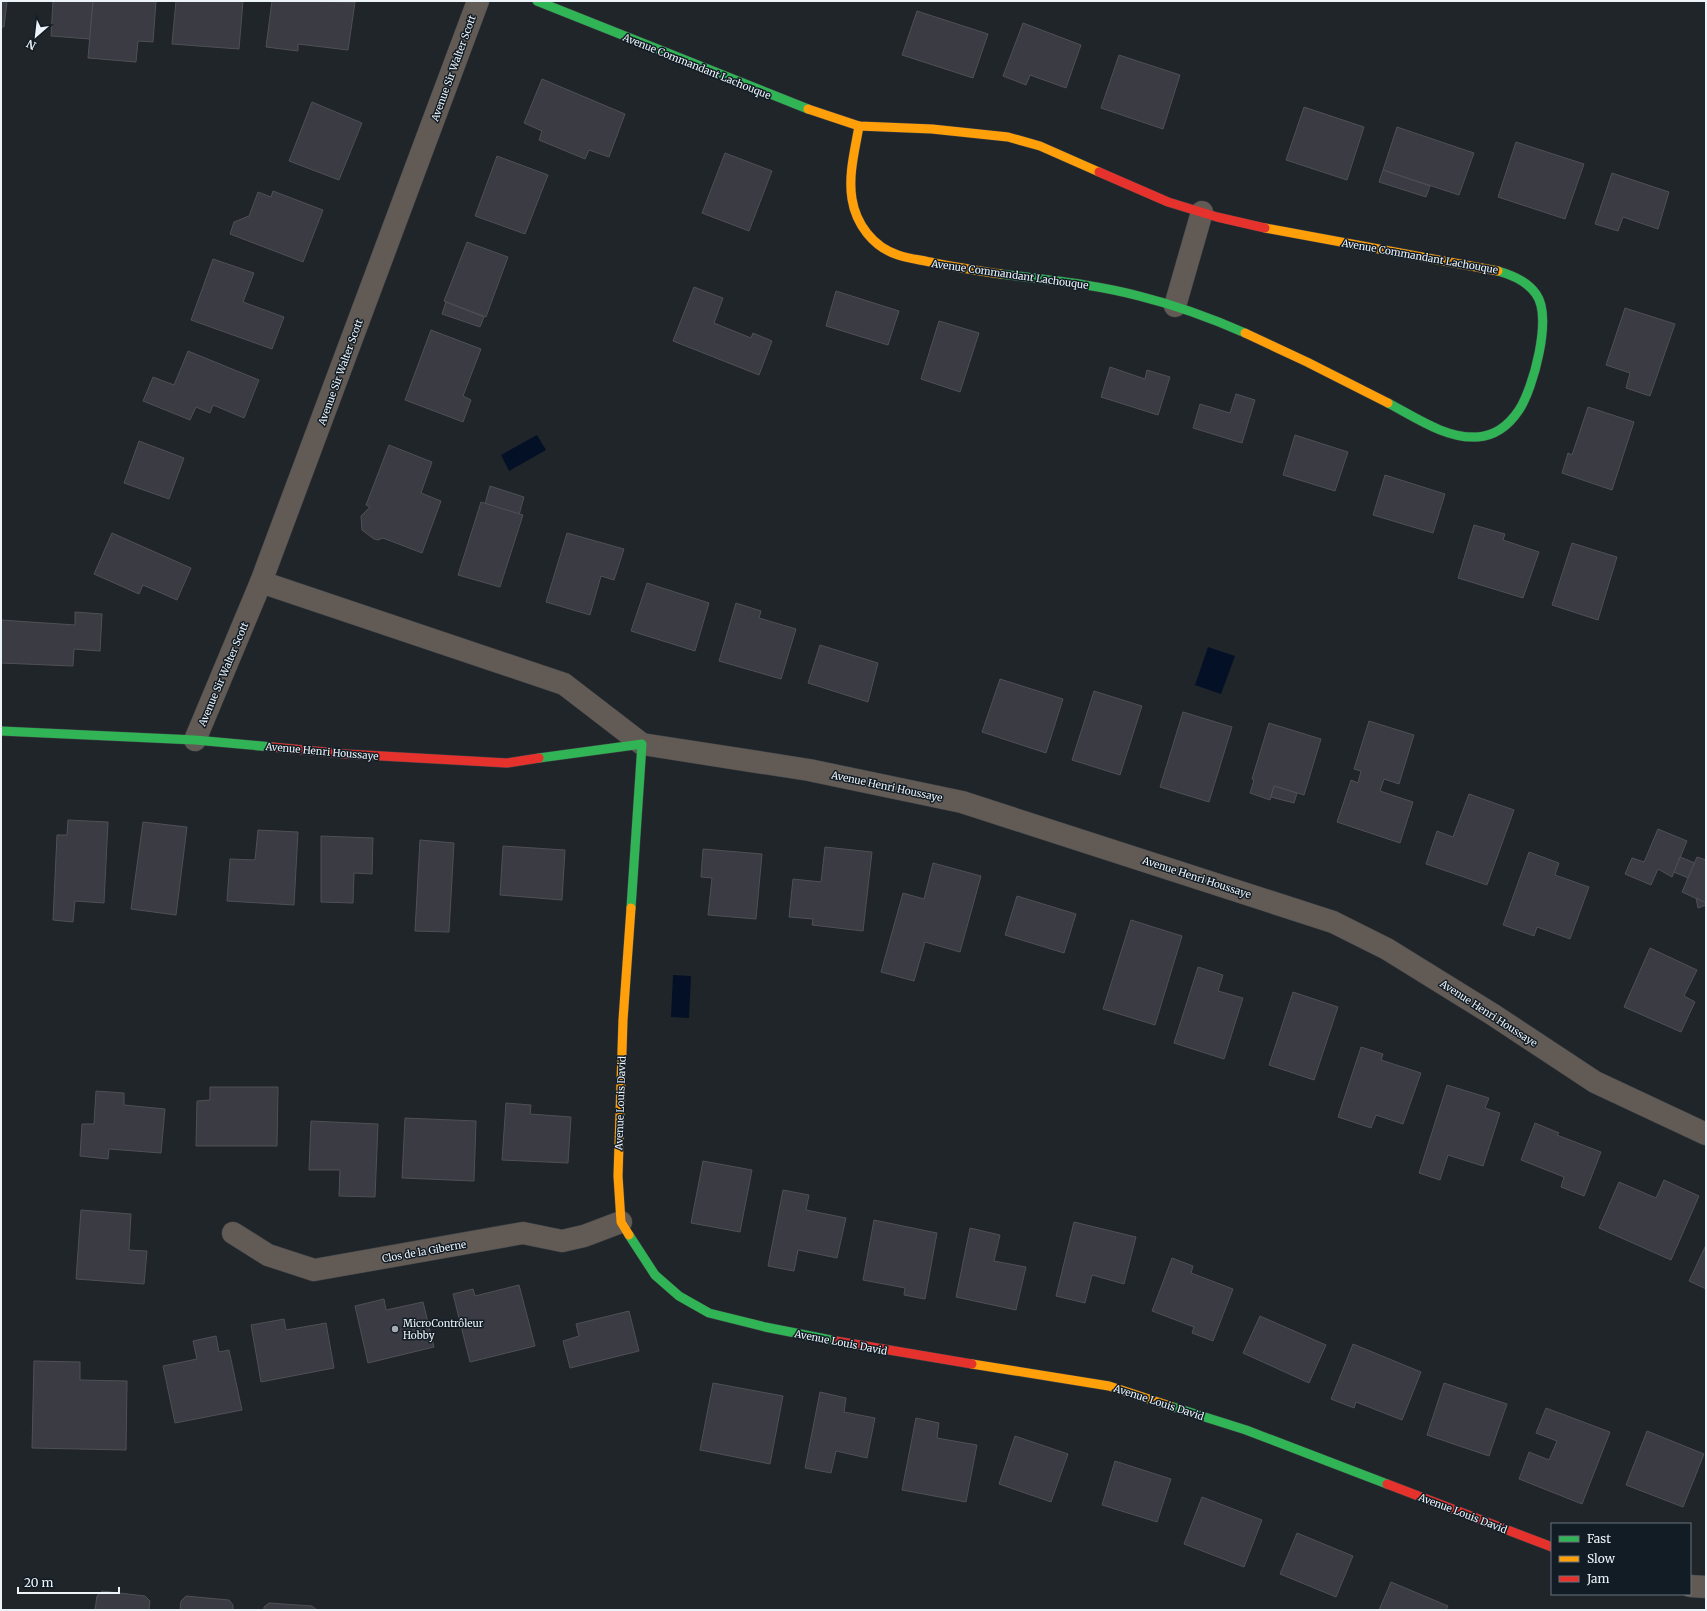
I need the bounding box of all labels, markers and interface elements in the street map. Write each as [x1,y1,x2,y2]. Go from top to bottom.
street label: Avenue Sir Walter Scott [428,13,479,124]
north arrow [16,16,56,56]
street label: Avenue Commandant Lachouque [620,30,773,102]
text: N [24,36,38,53]
street label: Avenue Commandant Lachouque [1340,236,1499,277]
street label: Avenue Commandant Lachouque [930,257,1089,292]
street label: Avenue Sir Walter Scott [315,317,366,428]
street label: Avenue Sir Walter Scott [195,620,251,729]
street label: Avenue Henri Houssaye [264,740,379,763]
street label: Avenue Henri Houssaye [829,768,944,805]
street label: Avenue Henri Houssaye [1140,853,1253,901]
street label: Avenue Henri Houssaye [1437,977,1540,1050]
street label: Avenue Louis David [612,1056,629,1151]
street label: Clos de la Giberne [381,1238,467,1265]
place label: MicroContrôleur Hobby [403,1317,484,1342]
marker: MicroContrôleur Hobby [390,1324,400,1334]
street label: Avenue Louis David [793,1327,888,1358]
street label: Avenue Louis David [1111,1381,1206,1423]
street label: Avenue Louis David [1416,1490,1509,1536]
legend [1551,1523,1691,1595]
text: Fast [1587,1531,1611,1546]
text: Slow [1587,1551,1616,1566]
scale bar [18,1569,119,1595]
text: Jam [1586,1571,1610,1586]
text: 20 m [24,1575,53,1590]

